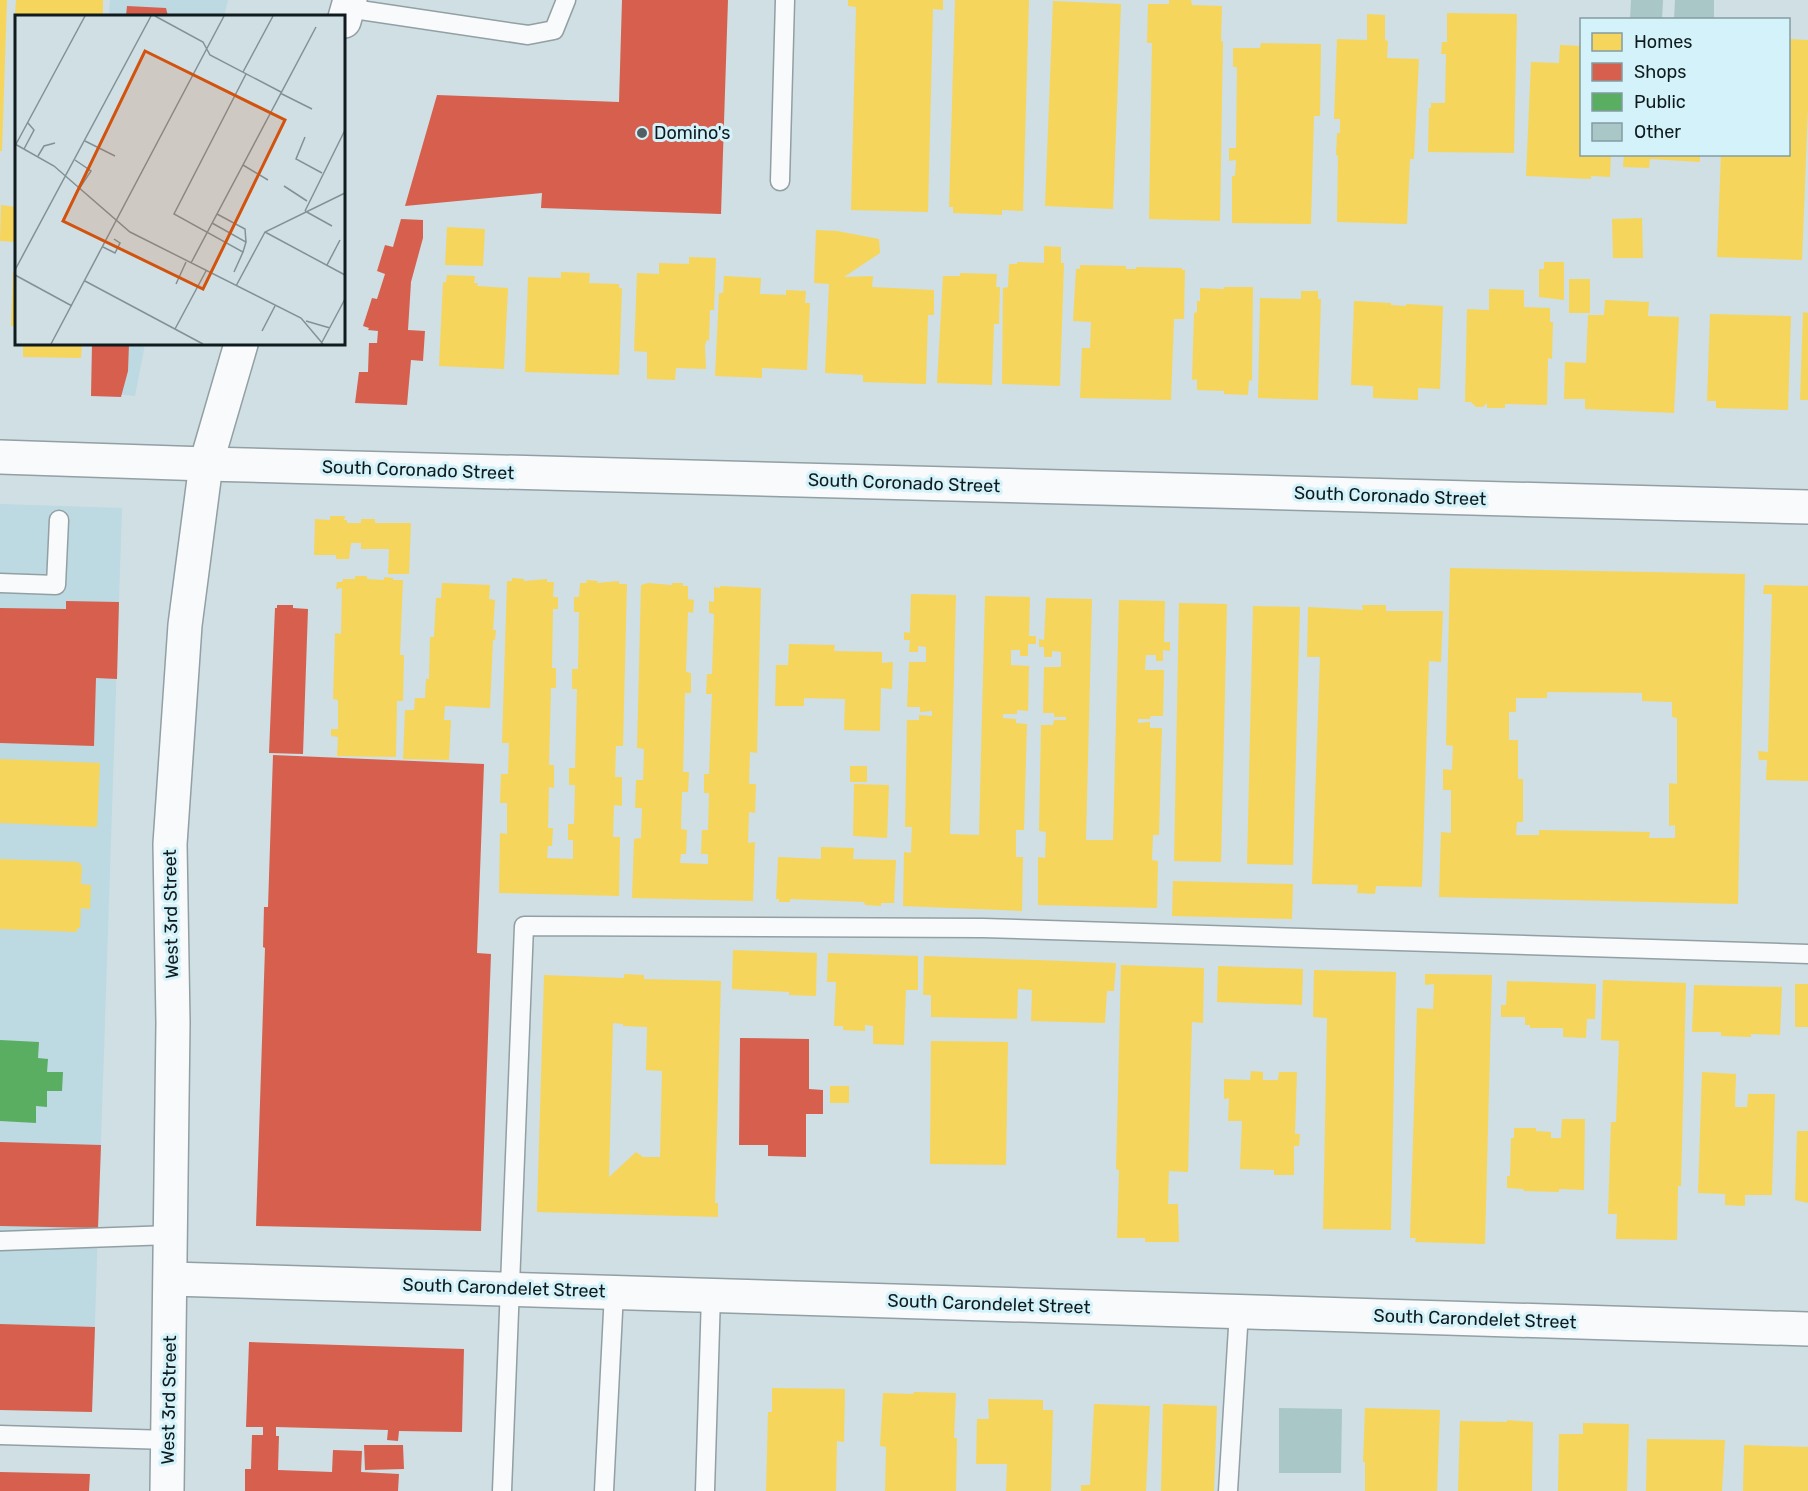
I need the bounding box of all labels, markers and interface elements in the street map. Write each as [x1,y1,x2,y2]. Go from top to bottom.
inset map [15,15,345,345]
legend [1580,18,1790,156]
text: Homes [1634,31,1692,53]
text: Shops [1634,61,1686,83]
text: Public [1634,91,1686,113]
text: Other [1634,121,1681,143]
place label: Domino's [654,122,731,144]
marker: Domino's [635,126,649,140]
street label: South Coronado Street [321,456,515,484]
street label: South Coronado Street [807,469,1001,497]
street label: South Coronado Street [1293,482,1487,510]
street label: West 3rd Street [159,849,183,979]
street label: South Carondelet Street [402,1273,606,1303]
street label: South Carondelet Street [887,1289,1091,1319]
street label: South Carondelet Street [1373,1304,1577,1334]
street label: West 3rd Street [157,1335,181,1465]

